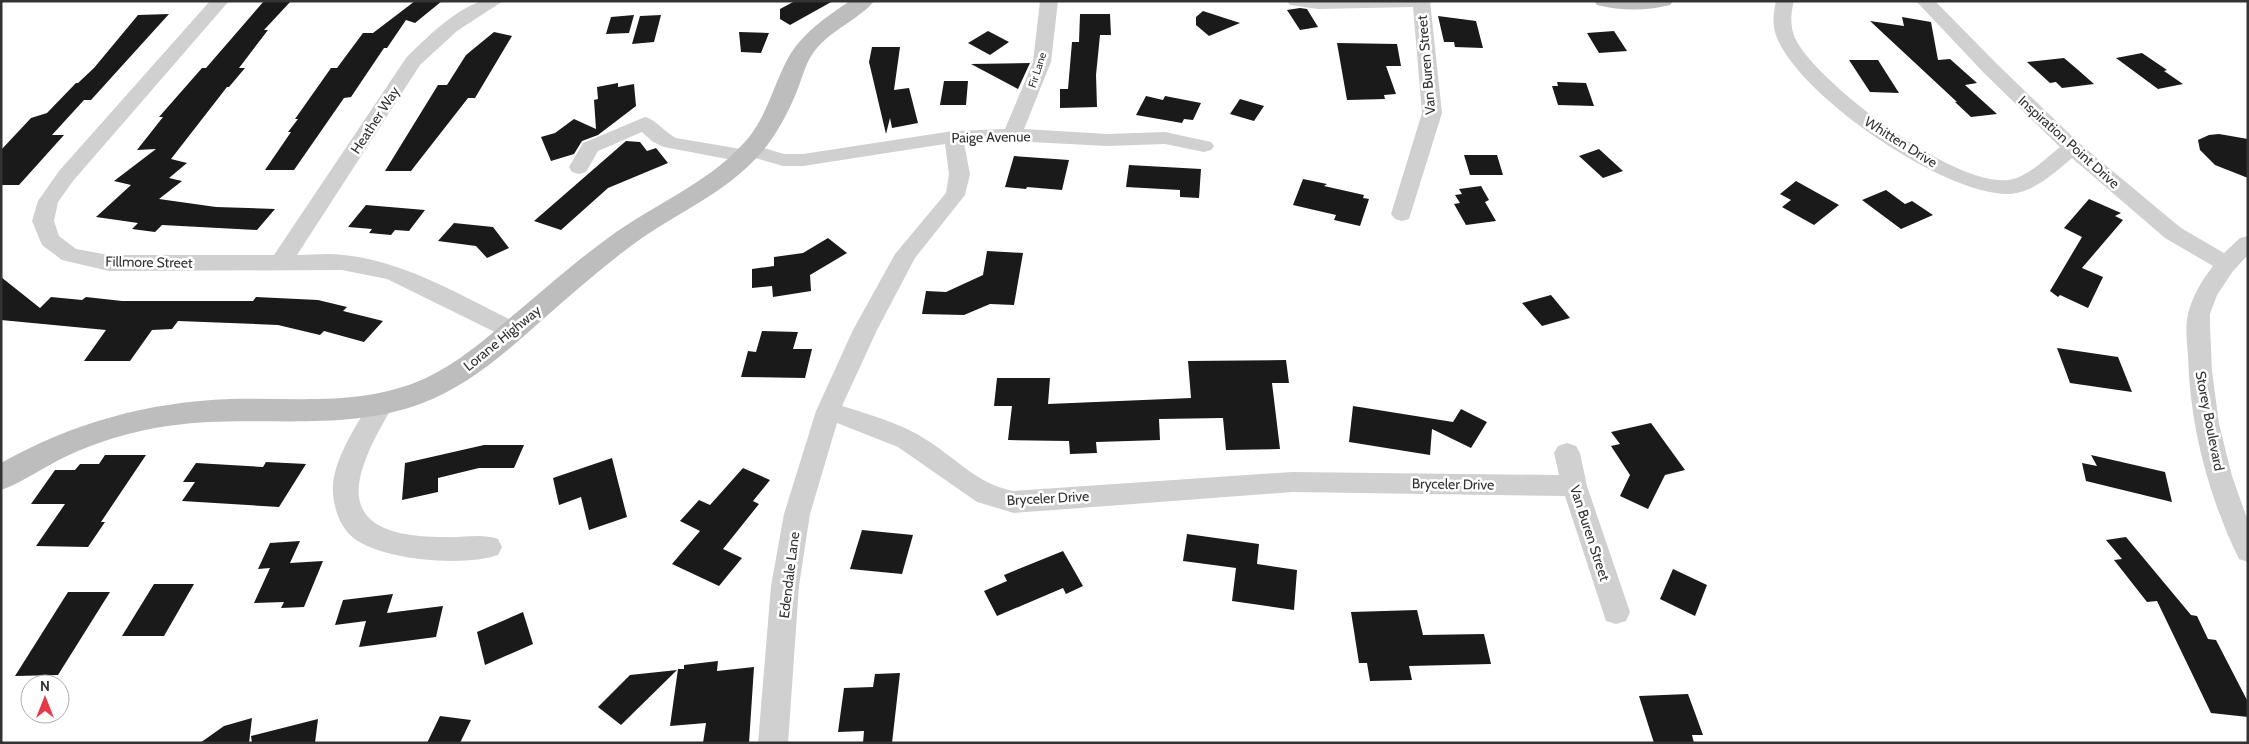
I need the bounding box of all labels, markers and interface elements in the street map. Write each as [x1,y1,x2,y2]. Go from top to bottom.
street label: Van Buren Street [1413,14,1439,115]
street label: Fir Lane [1025,50,1049,90]
street label: Heather Way [347,83,403,157]
street label: Inspiration Point Drive [2014,92,2124,192]
street label: Whitten Drive [1861,112,1941,172]
street label: Paige Avenue [951,127,1031,147]
street label: Fillmore Street [105,252,193,272]
street label: Lorane Highway [460,301,544,375]
street label: Storey Boulevard [2192,370,2228,472]
street label: Bryceler Drive [1412,474,1494,494]
street label: Van Buren Street [1566,483,1614,583]
street label: Bryceler Drive [1006,487,1090,509]
street label: Edendale Lane [775,531,803,619]
north arrow [20,674,70,724]
text: N [40,677,50,695]

